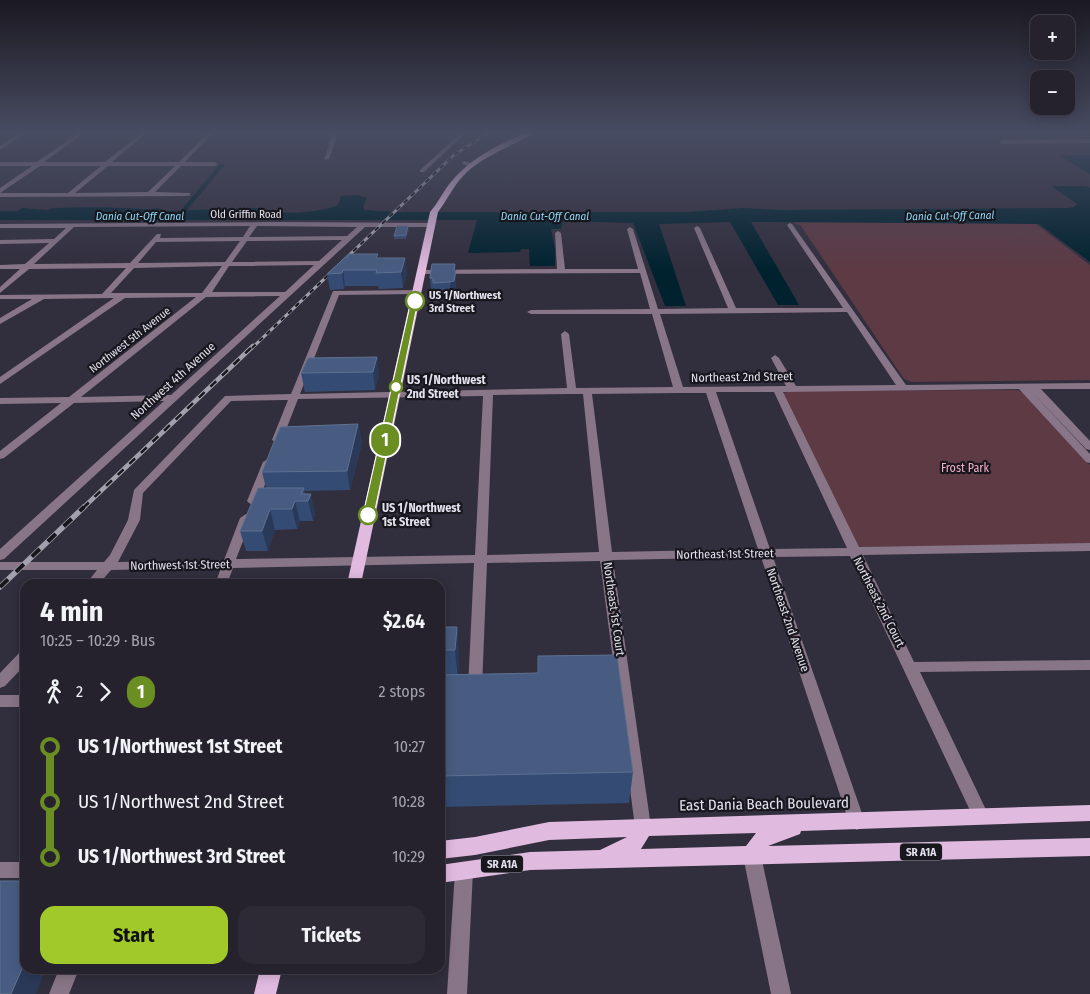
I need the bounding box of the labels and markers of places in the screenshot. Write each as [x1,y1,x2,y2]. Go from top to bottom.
place label: US 1/Northwest 3rd Street [428,289,501,315]
marker: US 1/Northwest 3rd Street [405,291,425,311]
place label: US 1/Northwest 2nd Street [406,373,486,401]
marker: US 1/Northwest 2nd Street [389,380,403,394]
place label: US 1/Northwest 1st Street [382,501,461,529]
marker: US 1/Northwest 1st Street [358,505,378,525]

